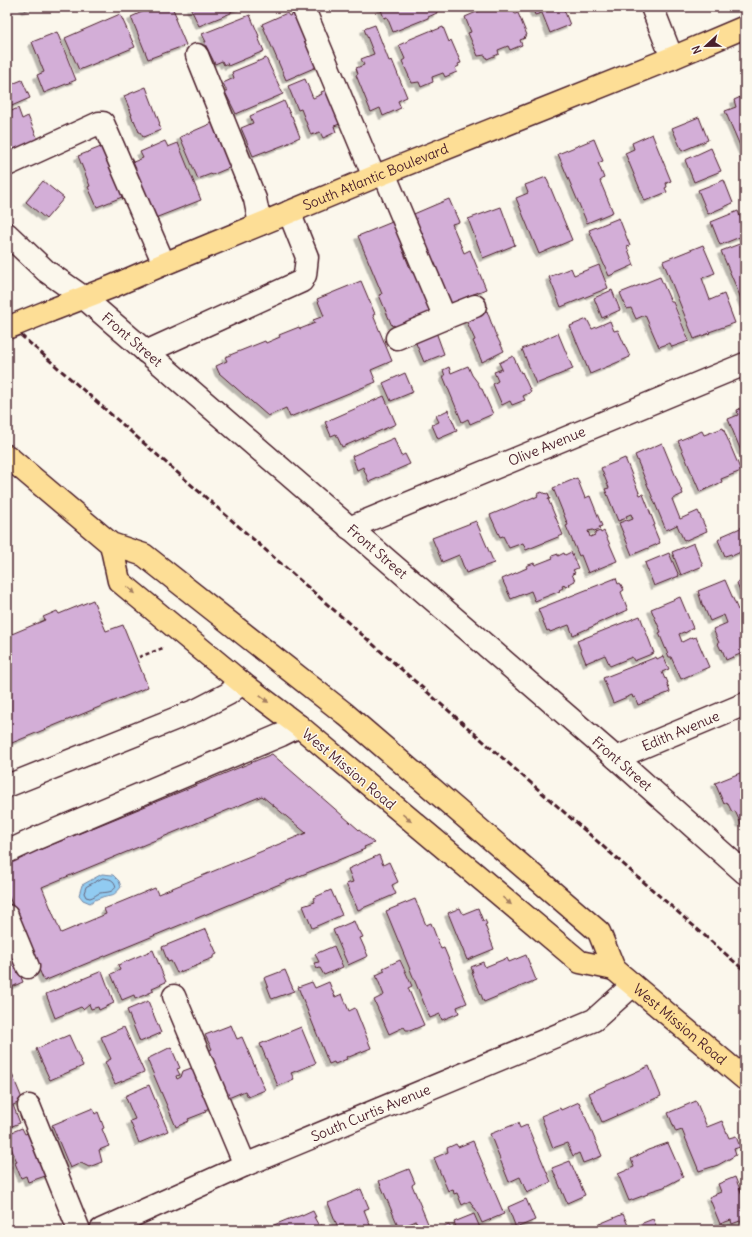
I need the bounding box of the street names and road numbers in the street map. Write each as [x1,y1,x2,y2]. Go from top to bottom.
street label: South Atlantic Boulevard [300,139,451,215]
street label: Front Street [98,308,166,371]
street label: Olive Avenue [505,422,588,470]
street label: Front Street [343,520,411,583]
street label: Edith Avenue [639,707,722,755]
street label: West Mission Road [299,725,399,813]
street label: Front Street [588,732,656,795]
street label: West Mission Road [629,980,730,1069]
street label: South Curtis Avenue [308,1080,433,1146]

